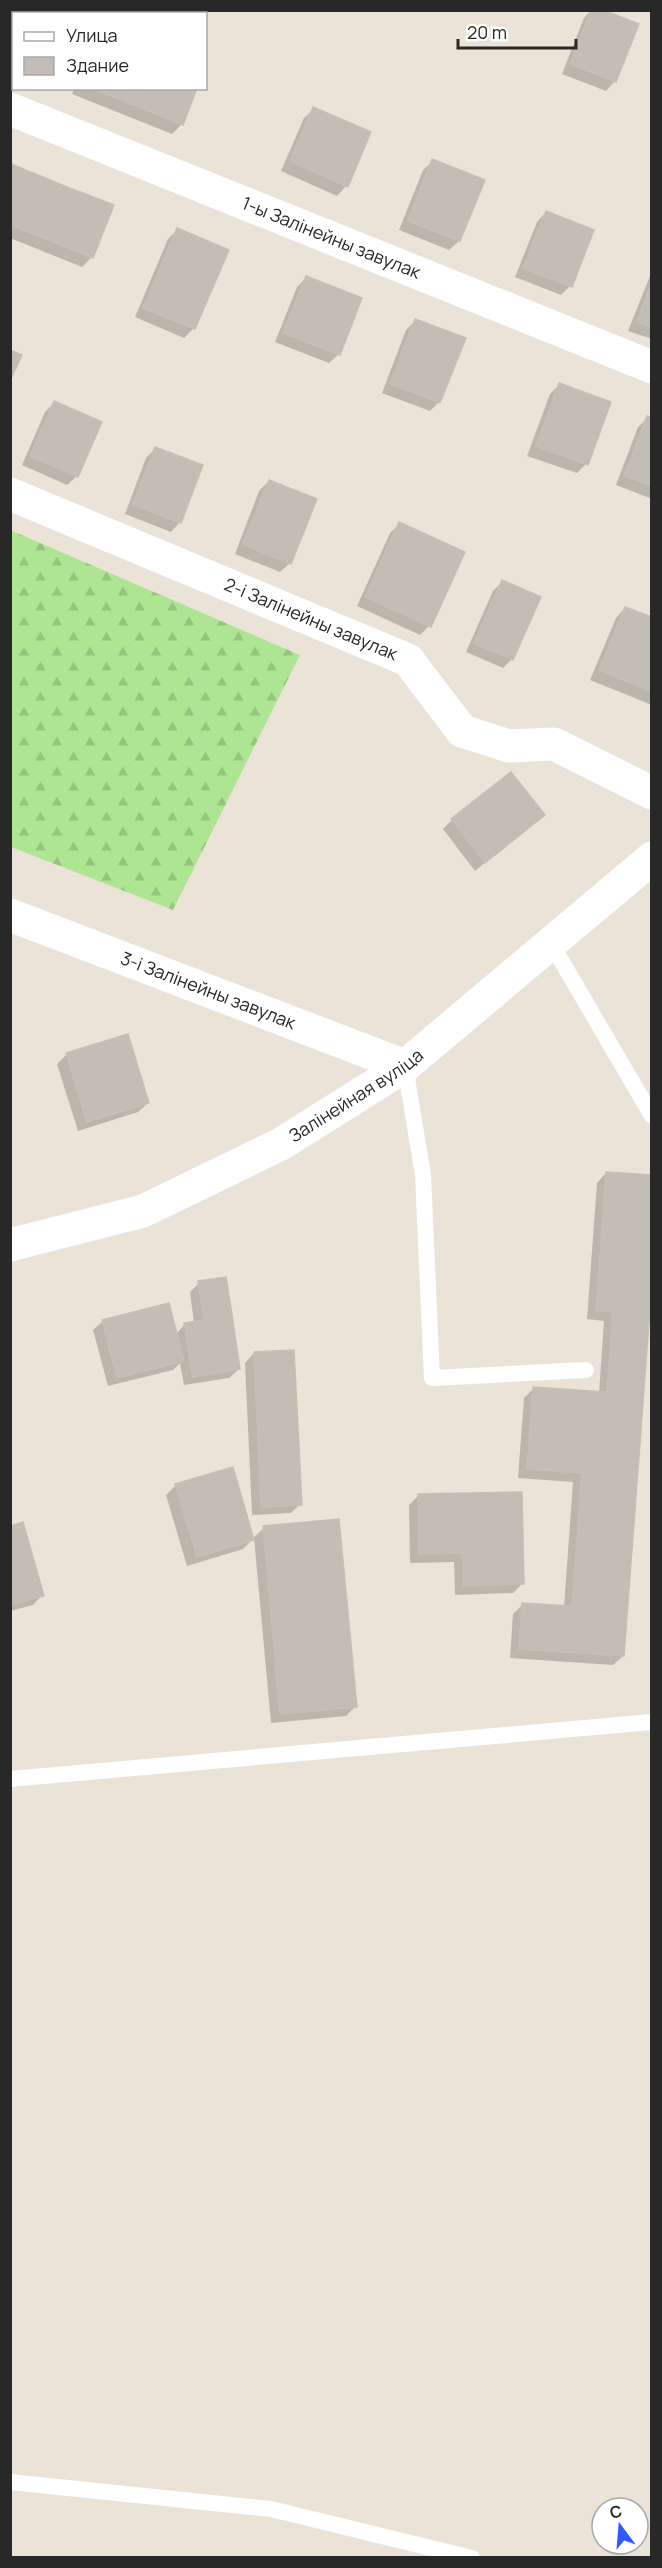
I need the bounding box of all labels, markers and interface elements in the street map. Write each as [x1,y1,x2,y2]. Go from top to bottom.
legend [12,12,207,90]
scale bar [458,12,576,50]
text: 20 m [467,20,507,44]
text: Улица [66,23,118,47]
text: Здание [66,53,129,77]
street label: 1-ы Залінейны завулак [239,190,425,284]
street label: 2-і Залінейны завулак [221,572,403,666]
street label: 3-і Залінейны завулак [117,945,300,1034]
street label: Залінейная вуліца [284,1043,428,1147]
north arrow [590,2496,650,2556]
text: С [607,2499,625,2524]

